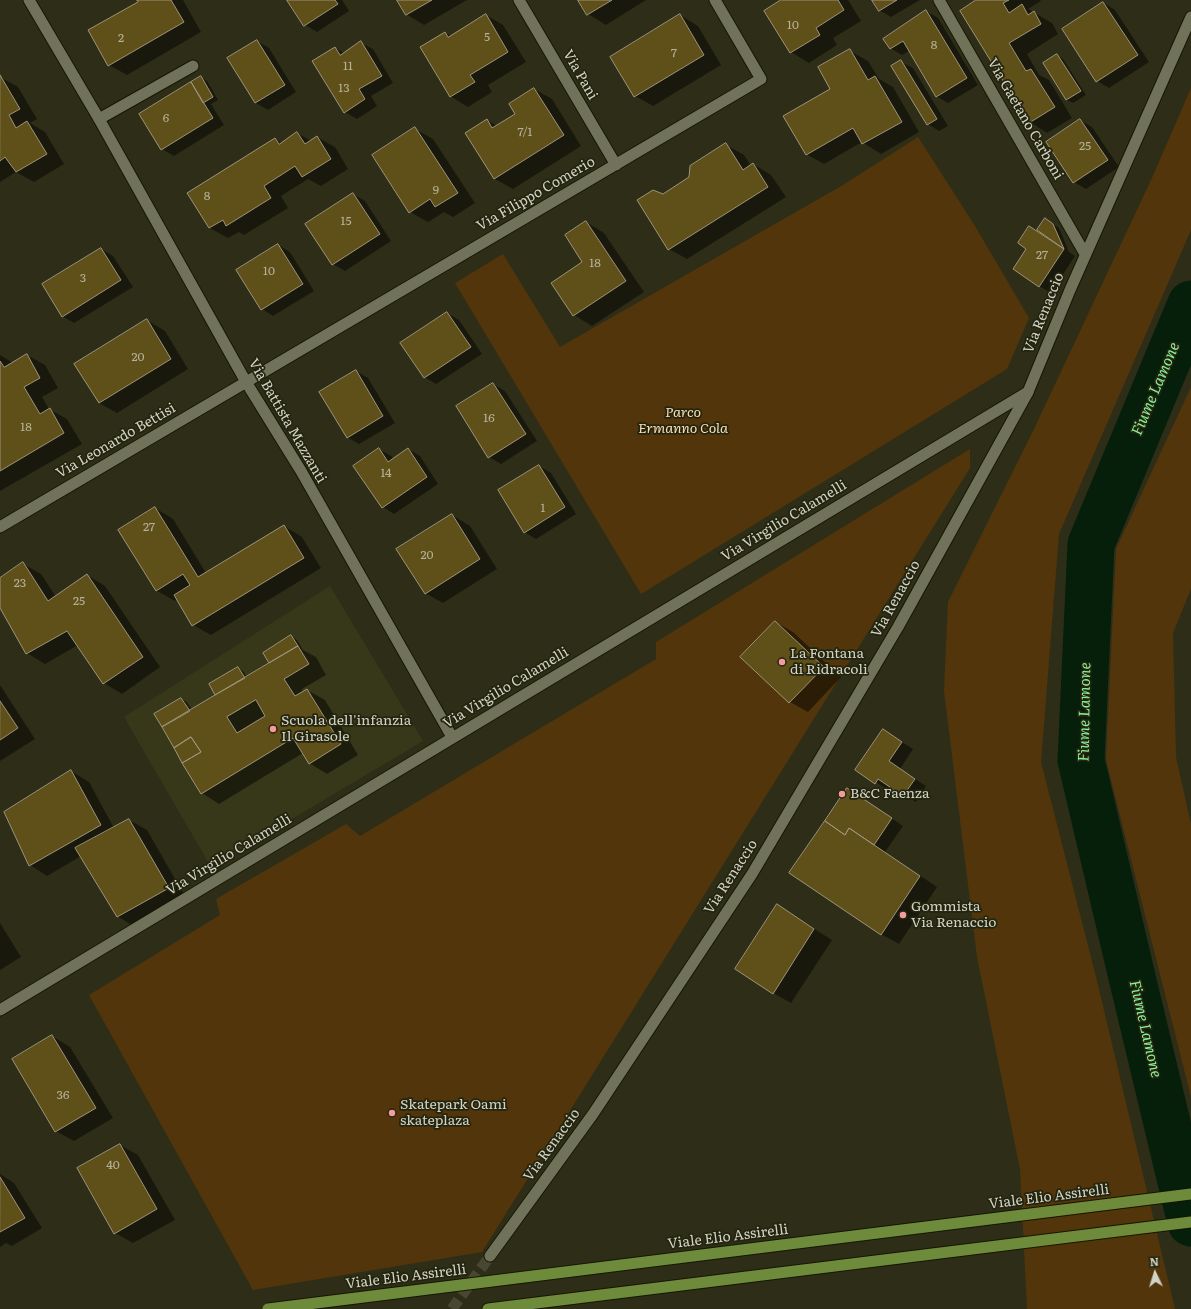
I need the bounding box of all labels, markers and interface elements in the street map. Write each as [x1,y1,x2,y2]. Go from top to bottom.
house number: 10 [787,18,799,32]
house number: 5 [484,30,490,44]
house number: 2 [118,31,124,45]
house number: 8 [931,38,937,52]
house number: 7 [671,46,677,60]
street label: Via Pani [559,47,601,103]
street label: Via Gaetano Carboni [983,55,1067,183]
house number: 11 [343,59,353,73]
house number: 13 [338,81,350,95]
house number: 6 [163,111,169,125]
house number: 7/1 [518,125,532,139]
house number: 25 [1079,139,1091,153]
street label: Via Filippo Comerio [474,153,598,235]
house number: 9 [433,183,439,197]
house number: 8 [204,189,210,203]
house number: 15 [341,214,351,228]
house number: 27 [1036,248,1048,262]
house number: 18 [589,256,601,270]
house number: 10 [263,264,275,278]
street label: Via Renaccio [1020,270,1068,356]
house number: 3 [80,271,86,285]
water label: Fiume Lamone [1128,340,1184,438]
house number: 20 [131,350,145,364]
street label: Via Battista Mazzanti [244,356,330,486]
street label: Via Leonardo Bettisi [53,400,179,482]
park label: Parco Ermanno Cola [638,405,728,438]
house number: 16 [483,411,495,425]
house number: 18 [20,420,32,434]
house number: 14 [380,466,392,480]
street label: Via Virgilio Calamelli [718,477,850,565]
house number: 1 [541,501,545,515]
house number: 27 [143,520,155,534]
house number: 20 [420,548,434,562]
street label: Via Renaccio [868,558,924,640]
house number: 23 [14,576,26,590]
house number: 25 [73,594,85,608]
street label: Via Virgilio Calamelli [440,644,572,732]
place label: La Fontana di Ridracoli [790,646,868,678]
marker: La Fontana di Ridracoli [777,657,787,667]
water label: Fiume Lamone [1075,662,1095,762]
place label: Scuola dell'infanzia Il Girasole [281,713,411,746]
marker: Scuola dell'infanzia Il Girasole [268,724,278,734]
place label: B&C Faenza [850,786,929,802]
marker: B&C Faenza [837,789,847,799]
street label: Via Virgilio Calamelli [163,811,295,899]
street label: Via Renaccio [701,837,761,917]
place label: Gommista Via Renaccio [911,899,996,932]
marker: Gommista Via Renaccio [898,910,908,920]
water label: Fiume Lamone [1125,979,1165,1079]
house number: 36 [57,1088,69,1102]
place label: Skatepark Oami skateplaza [400,1097,507,1130]
street label: Via Renaccio [520,1105,584,1185]
marker: Skatepark Oami skateplaza [387,1108,397,1118]
house number: 40 [106,1158,120,1172]
street label: Viale Elio Assirelli [988,1181,1110,1213]
street label: Viale Elio Assirelli [667,1221,789,1253]
north arrow [1135,1253,1175,1293]
text: N [1149,1253,1159,1269]
street label: Viale Elio Assirelli [345,1261,467,1293]

